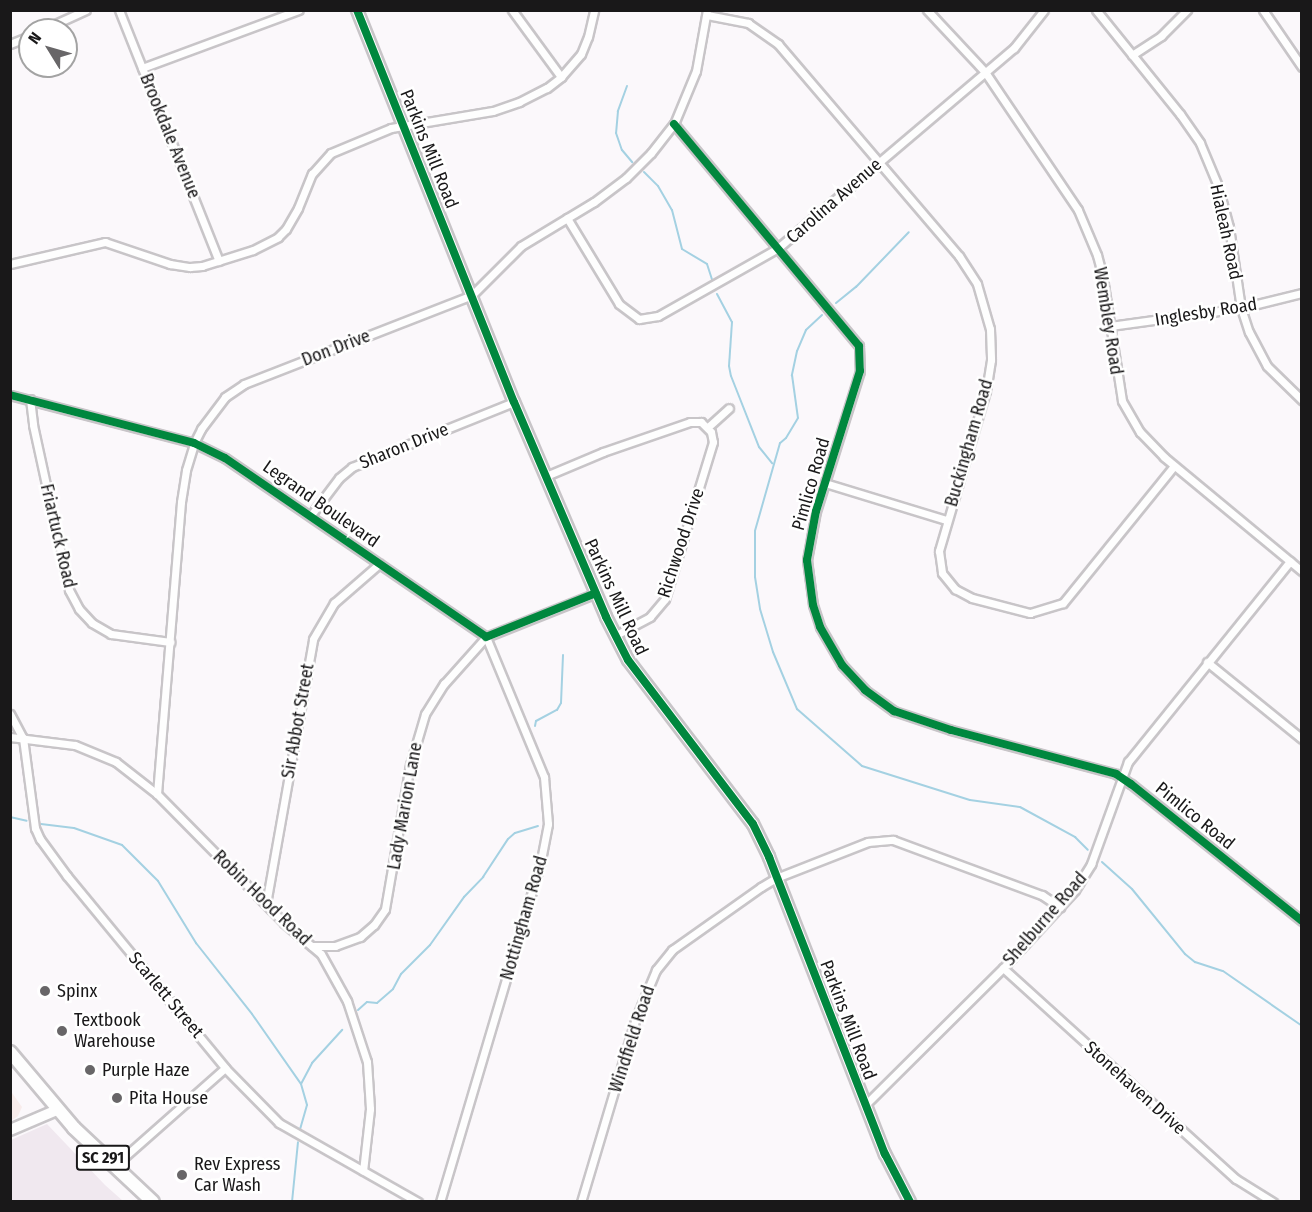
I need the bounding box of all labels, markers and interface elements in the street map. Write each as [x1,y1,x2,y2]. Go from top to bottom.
north arrow [18,18,78,78]
text: N [24,29,45,48]
street label: Brookdale Avenue [135,70,205,202]
street label: Parkins Mill Road [395,86,463,212]
street label: Carolina Avenue [782,154,886,248]
street label: Hialeah Road [1205,182,1247,282]
street label: Wembley Road [1089,266,1127,376]
street label: Inglesby Road [1153,293,1259,331]
street label: Don Drive [299,325,373,371]
street label: Buckingham Road [940,377,998,509]
street label: Sharon Drive [356,418,452,474]
street label: Pimlico Road [787,435,835,533]
street label: Legrand Boulevard [259,456,383,552]
street label: Friartuck Road [36,482,80,590]
street label: Richwood Drive [653,485,709,601]
street label: Parkins Mill Road [580,535,652,659]
street label: Sir Abbot Street [277,662,319,780]
street label: Lady Marion Lane [383,740,427,872]
street label: Pimlico Road [1151,778,1239,854]
street label: Robin Hood Road [209,846,315,950]
street label: Nottingham Road [496,853,552,983]
street label: Shelburne Road [998,868,1092,970]
street label: Scarlett Street [124,948,208,1042]
street label: Parkins Mill Road [815,957,881,1083]
place label: Spinx [57,980,97,1002]
street label: Windfield Road [605,983,659,1095]
marker: Spinx [38,984,52,998]
place label: Textbook Warehouse [74,1010,155,1052]
marker: Textbook Warehouse [55,1024,69,1038]
street label: Stonehaven Drive [1080,1037,1190,1139]
place label: Purple Haze [102,1059,190,1081]
marker: Purple Haze [83,1063,97,1077]
place label: Pita House [129,1087,208,1109]
marker: Pita House [110,1091,124,1105]
road number: SC 291 [74,1145,132,1171]
place label: Rev Express Car Wash [194,1154,280,1196]
marker: Rev Express Car Wash [175,1168,189,1182]

